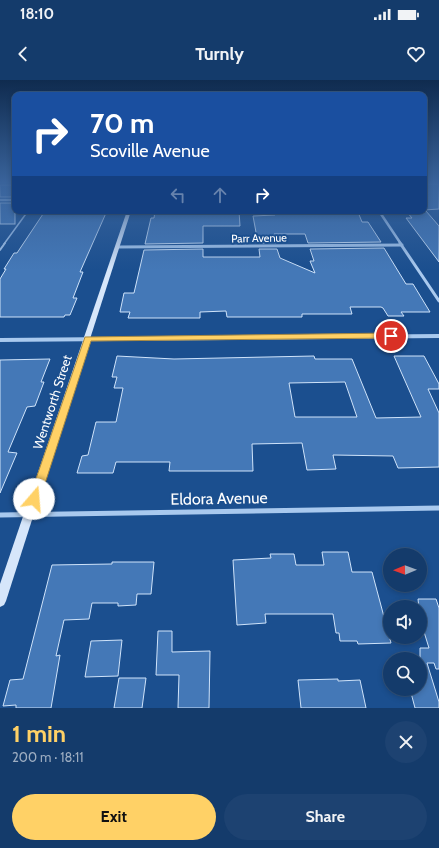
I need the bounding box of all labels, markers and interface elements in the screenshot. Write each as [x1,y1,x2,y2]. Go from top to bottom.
text: 18:10 [20,5,54,23]
icon: back [12,43,34,65]
text: Turnly [195,43,244,65]
icon: heart [405,43,427,65]
text: 70 m [90,106,154,140]
icon: right [24,108,76,160]
text: Scoville Avenue [90,140,210,162]
icon: left [167,184,189,206]
icon: ahead [209,184,231,206]
icon: right [251,184,273,206]
street label: Parr Avenue [231,231,287,245]
pin [374,319,408,353]
icon: arrive [380,325,402,347]
street label: Wentworth Street [29,352,75,451]
position arrow [13,478,55,520]
street label: Eldora Avenue [170,488,268,509]
north arrow [383,548,427,592]
map controls [383,548,427,696]
button: sound [383,600,427,644]
button: search [383,652,427,696]
text: 1 min [12,719,66,748]
button: close [385,721,427,763]
text: 200 m · 18:11 [12,749,84,765]
button: Exit [12,794,216,840]
button: Share [224,794,427,840]

